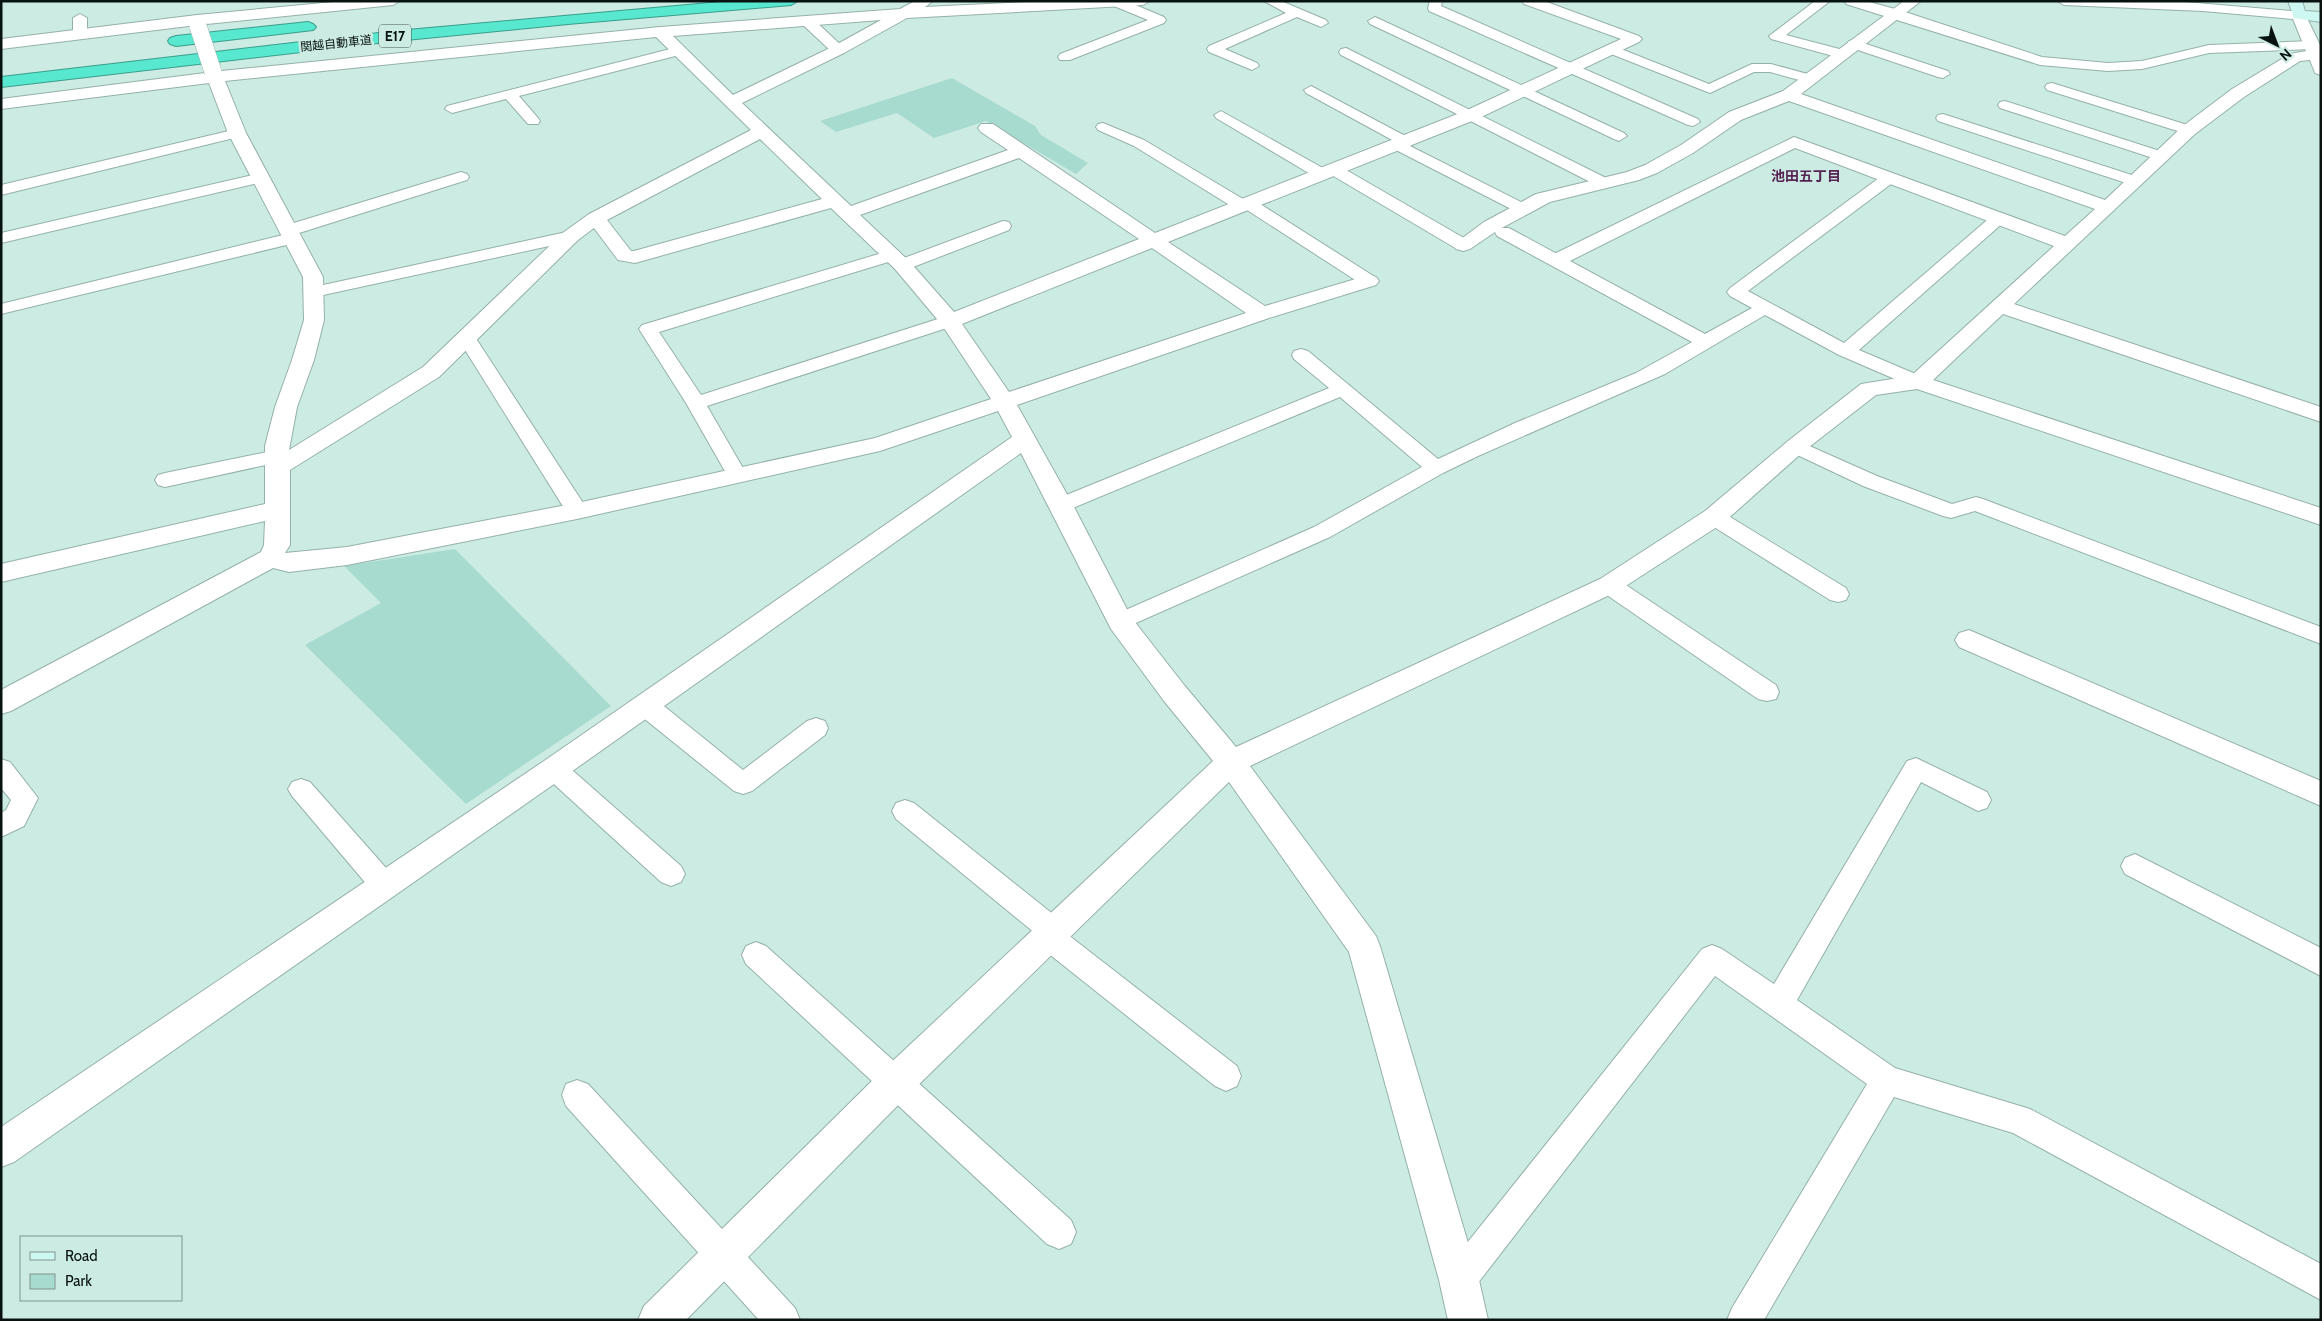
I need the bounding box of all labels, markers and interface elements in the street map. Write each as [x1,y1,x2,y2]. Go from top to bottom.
north arrow [2252,20,2302,70]
road number: E17 [379,24,411,48]
street label: 関越自動車道 [299,32,373,54]
text: N [2276,45,2295,65]
district label: 池田五丁目 [1771,167,1841,185]
legend [20,1236,182,1301]
text: Road [65,1247,98,1265]
text: Park [65,1272,92,1290]

